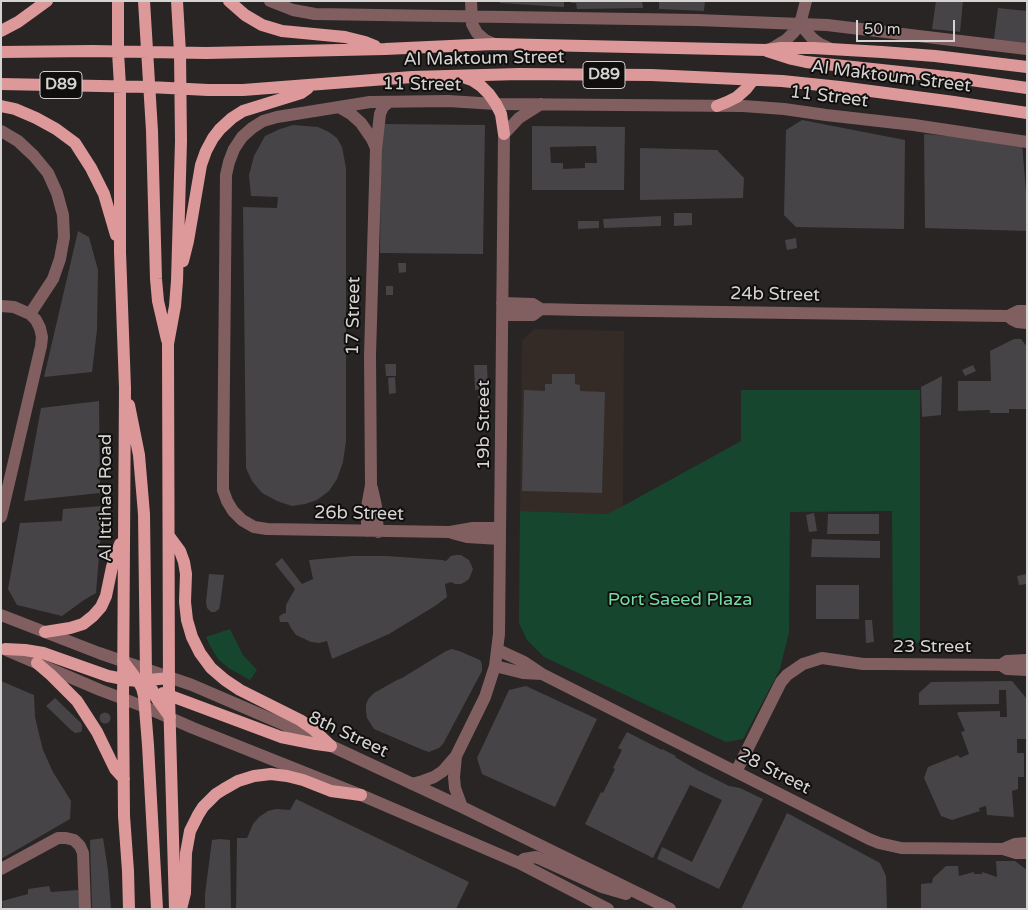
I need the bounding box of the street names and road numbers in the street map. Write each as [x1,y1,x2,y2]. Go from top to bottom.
street label: Al Maktoum Street [403,47,565,71]
street label: Al Maktoum Street [810,56,972,98]
road number: D89 [583,62,625,88]
road number: D89 [40,72,82,98]
street label: 11 Street [382,74,462,96]
street label: 11 Street [789,81,869,113]
street label: 17 Street [343,276,365,356]
street label: 24b Street [730,283,820,307]
street label: 19b Street [473,380,495,470]
street label: Al Ittihad Road [95,434,117,562]
street label: 26b Street [314,502,404,526]
street label: 23 Street [893,636,971,658]
street label: 8th Street [305,707,391,763]
street label: 28 Street [734,745,814,799]

